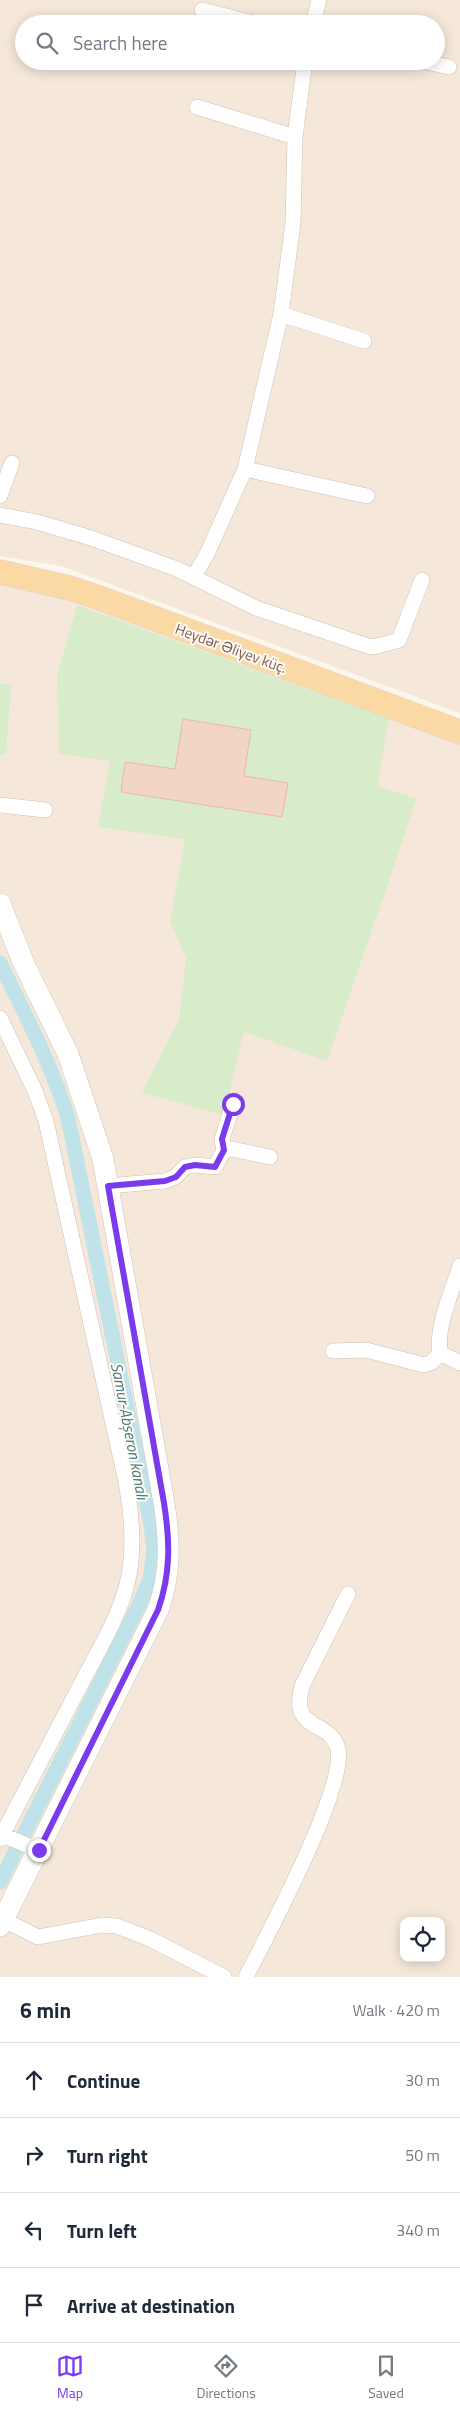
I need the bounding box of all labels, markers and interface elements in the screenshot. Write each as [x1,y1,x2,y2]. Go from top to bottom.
search box [15,15,445,70]
text: Search here [73,28,167,57]
icon: search [33,29,61,57]
street label: Heydər Əliyev küç. [172,617,290,679]
route start [222,1093,245,1116]
water label: Samur-Abşeron kanalı [105,1361,155,1503]
route end [28,1839,51,1862]
map controls [400,1917,445,1962]
button: locate [400,1917,445,1962]
text: 6 min [20,1994,71,2026]
text: Walk · 420 m [352,1998,440,2022]
icon: ahead [20,2066,48,2094]
text: Continue [67,2066,140,2095]
text: 30 m [405,2068,440,2092]
icon: right [20,2141,48,2169]
text: Turn right [67,2141,148,2170]
text: 50 m [405,2143,440,2167]
icon: left [20,2216,48,2244]
text: Turn left [67,2216,137,2245]
text: 340 m [396,2218,440,2242]
icon: arrive [20,2291,48,2319]
text: Arrive at destination [67,2291,235,2320]
tab: Map [56,2352,84,2403]
tab: Directions [196,2352,256,2403]
tab: Saved [368,2352,404,2403]

